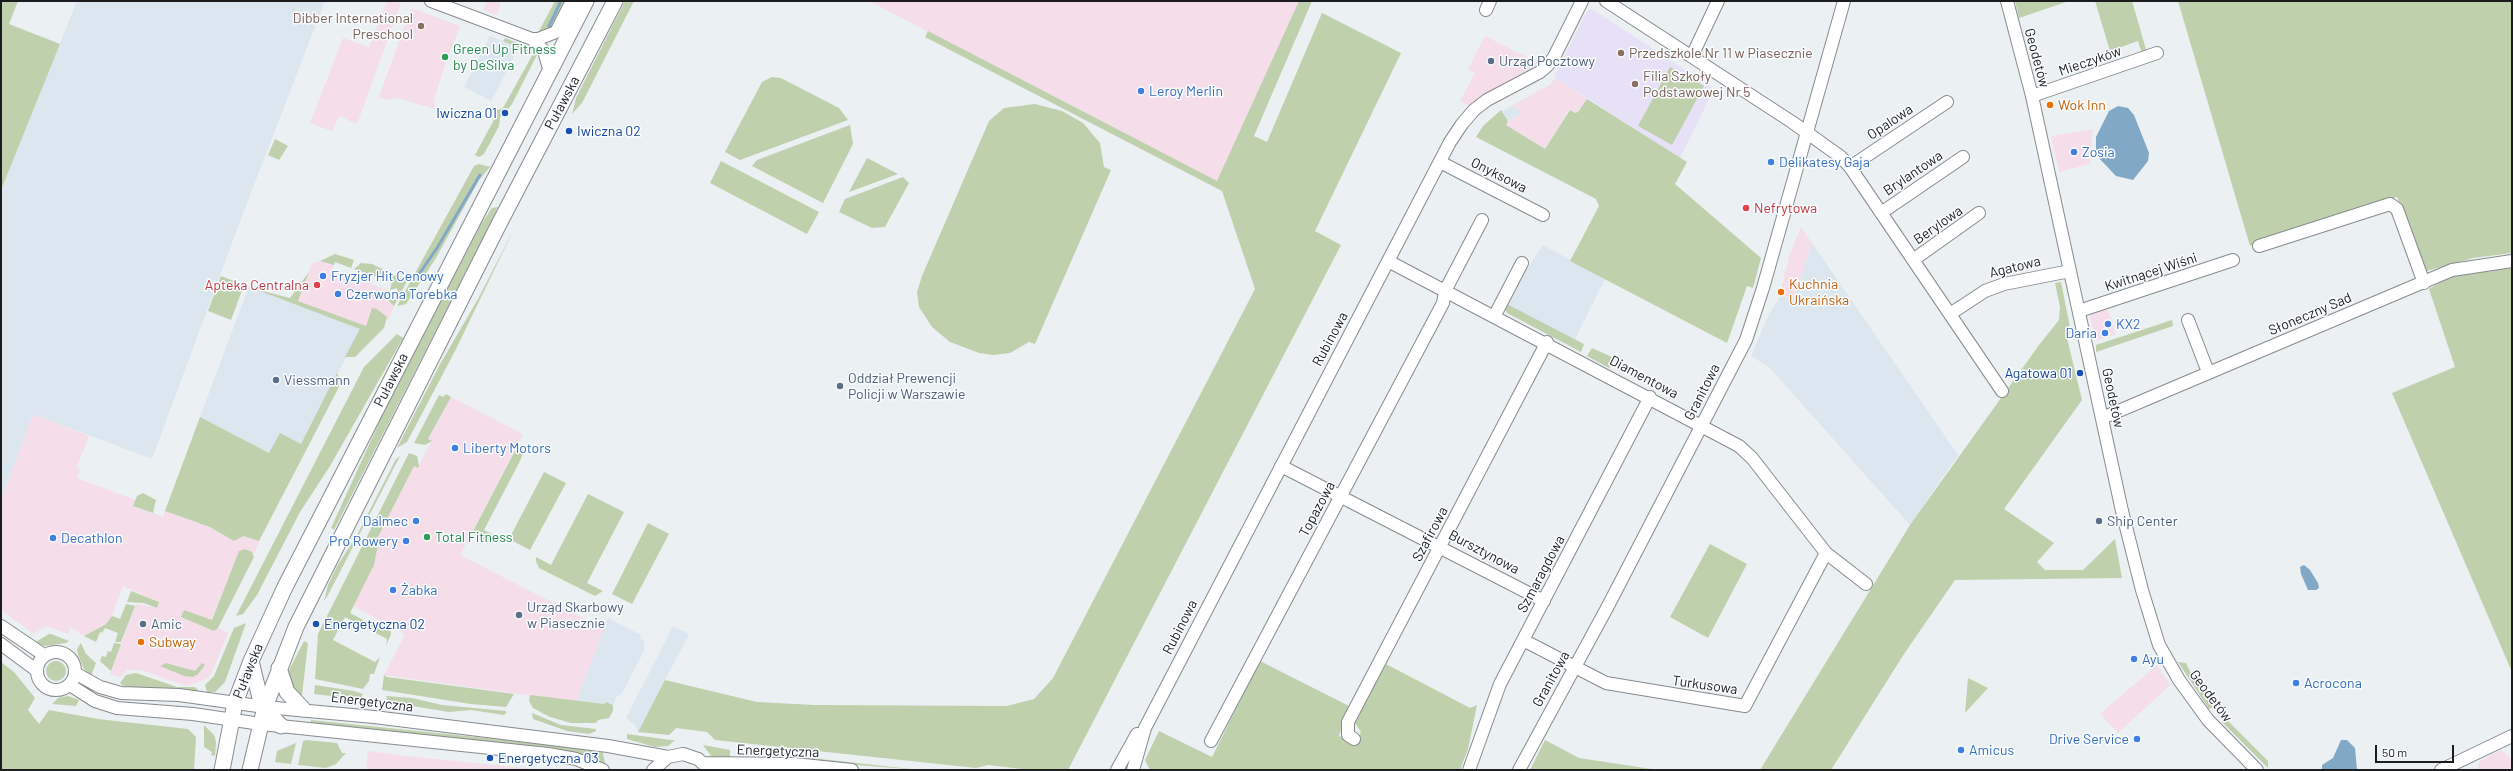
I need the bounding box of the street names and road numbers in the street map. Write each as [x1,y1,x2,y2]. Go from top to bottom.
street label: Geodetów [2021,26,2053,90]
street label: Mieczyków [2056,42,2124,80]
street label: Puławska [541,73,583,133]
street label: Opalowa [1864,101,1916,143]
street label: Brylantowa [1880,147,1946,199]
street label: Onyksowa [1468,154,1530,196]
street label: Berylowa [1910,202,1966,248]
street label: Kwitnącej Wiśni [2103,249,2199,295]
street label: Agatowa [1988,253,2042,281]
street label: Słoneczny Sad [2266,289,2354,339]
street label: Rubinowa [1309,309,1351,369]
street label: Puławska [370,350,412,410]
street label: Diamentowa [1607,352,1681,402]
street label: Granitowa [1681,361,1723,423]
street label: Geodetów [2098,366,2128,430]
street label: Topazowa [1295,478,1339,540]
street label: Szafirowa [1409,504,1451,564]
street label: Bursztynowa [1446,526,1522,578]
street label: Szmaragdowa [1514,533,1568,615]
street label: Rubinowa [1159,597,1201,657]
street label: Puławska [229,641,267,701]
street label: Granitowa [1529,648,1573,710]
street label: Geodetów [2186,667,2236,725]
street label: Turkusowa [1671,672,1739,698]
street label: Energetyczna [330,689,414,715]
street label: Energetyczna [736,741,820,761]

